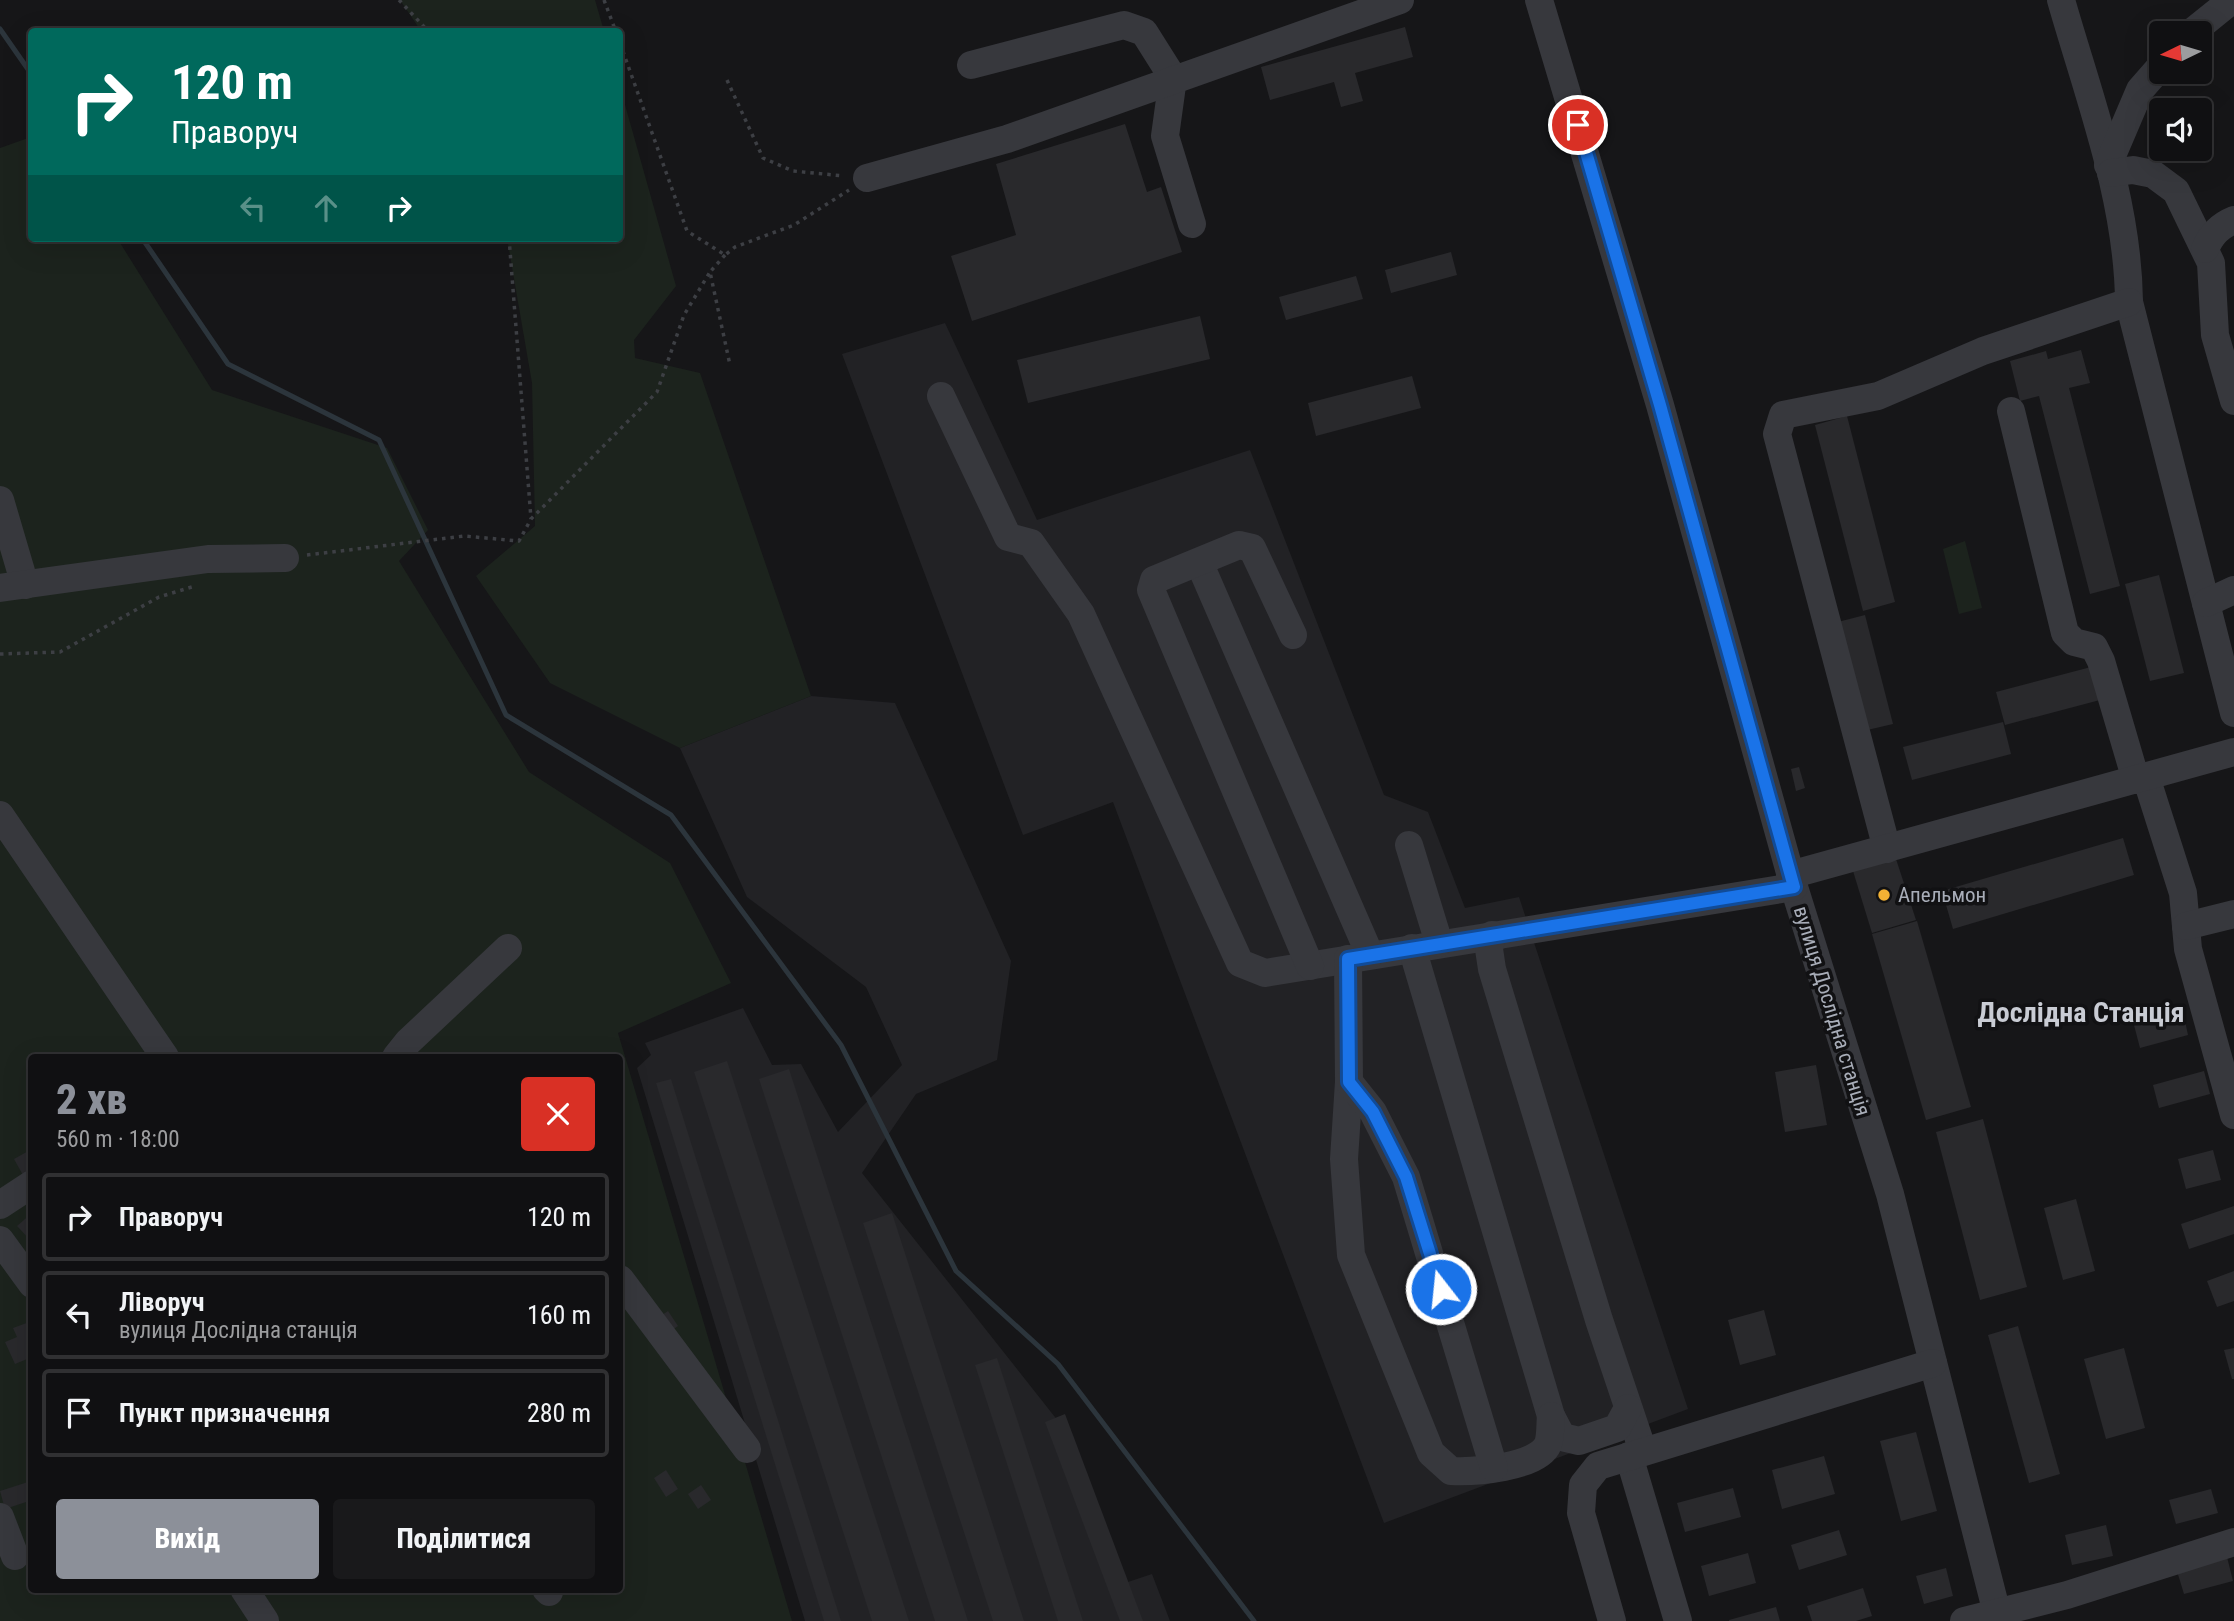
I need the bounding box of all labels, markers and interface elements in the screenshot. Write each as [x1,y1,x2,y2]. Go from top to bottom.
north arrow [2149,21,2212,84]
map controls [2149,21,2212,161]
text: 120 m [171,54,293,111]
icon: right [56,56,147,147]
pin [1548,95,1608,155]
button: sound [2149,98,2212,161]
icon: arrive [1559,106,1597,144]
text: Праворуч [171,113,298,151]
icon: left [234,189,272,227]
icon: ahead [307,189,345,227]
icon: right [380,189,418,227]
place label: Апельмон [1898,883,1986,907]
marker: Апельмон [1876,887,1892,903]
street label: вулиця Дослідна станція [1789,903,1875,1119]
district label: Дослідна Станція [1977,996,2185,1029]
text: 2 хв [56,1075,127,1124]
button: close [521,1077,595,1151]
text: 560 m · 18:00 [56,1126,180,1153]
icon: right [60,1198,98,1236]
text: Праворуч [119,1202,223,1232]
text: 120 m [527,1202,591,1232]
position arrow [1404,1252,1478,1326]
text: Ліворуч [119,1287,204,1317]
icon: left [60,1296,98,1334]
text: 160 m [527,1300,591,1330]
text: вулиця Дослідна станція [119,1317,358,1344]
icon: arrive [60,1394,98,1432]
text: Пункт призначення [119,1398,330,1428]
text: 280 m [527,1398,591,1428]
button: Вихід [56,1499,319,1579]
button: Поділитися [333,1499,595,1579]

